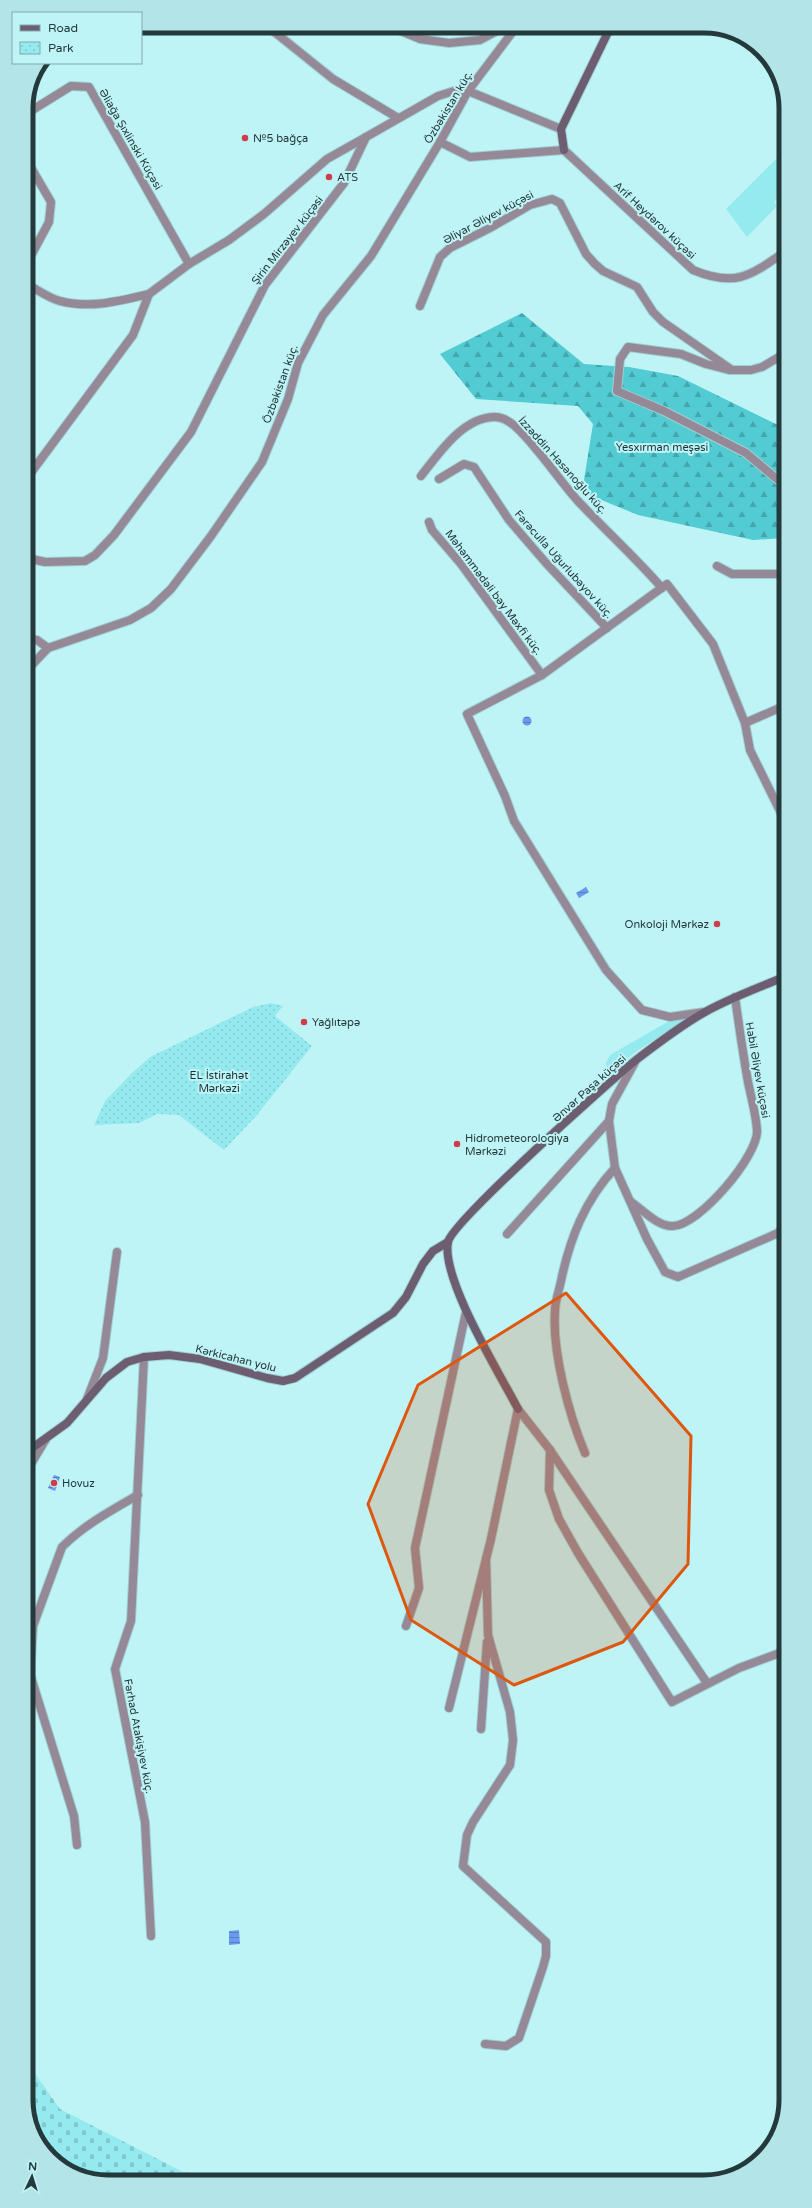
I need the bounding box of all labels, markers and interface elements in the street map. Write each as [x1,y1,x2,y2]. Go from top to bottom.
legend [12,12,142,64]
text: Road [48,21,78,35]
text: Park [48,41,74,55]
street label: Özbəkistan küç. [422,68,475,146]
street label: Əliağa Şıxlinski Küçəsi [96,86,165,192]
place label: №5 bağça [253,132,308,145]
marker: №5 bağça [240,133,250,143]
place label: ATS [337,171,358,184]
marker: ATS [324,172,334,182]
street label: Arif Heydərov küçəsi [611,179,698,262]
street label: Əliyar Əliyev küçəsi [441,188,536,247]
street label: Şirin Mirzəyev küçəsi [249,194,326,287]
street label: Özbəkistan küç. [260,343,301,425]
street label: İzzəddin Həsənoğlu küç. [515,414,610,517]
park label: Yesxırman meşəsi [616,441,708,454]
street label: Fərəculla Uğurlubəyov küç. [512,508,616,621]
street label: Məhəmmədəli bəy Məxfi küç. [442,527,545,658]
place label: Onkoloji Mərkəz [625,918,710,931]
marker: Onkoloji Mərkəz [712,919,722,929]
place label: Yağlıtəpə [312,1016,360,1029]
marker: Yağlıtəpə [299,1017,309,1027]
street label: Habil Əliyev küçəsi [743,1021,772,1119]
street label: Ənvər Paşa küçəsi [550,1052,629,1125]
park label: EL İstirahət Mərkəzi [190,1069,248,1095]
place label: Hidrometeorologiya Mərkəzi [465,1132,569,1158]
marker: Hidrometeorologiya Mərkəzi [452,1139,462,1149]
street label: Kərkicahan yolu [194,1342,278,1375]
place label: Hovuz [62,1477,95,1490]
marker: Hovuz [49,1478,59,1488]
street label: Fərhad Atakişiyev küç. [121,1678,156,1795]
north arrow [12,2156,52,2196]
text: N [28,2160,38,2173]

